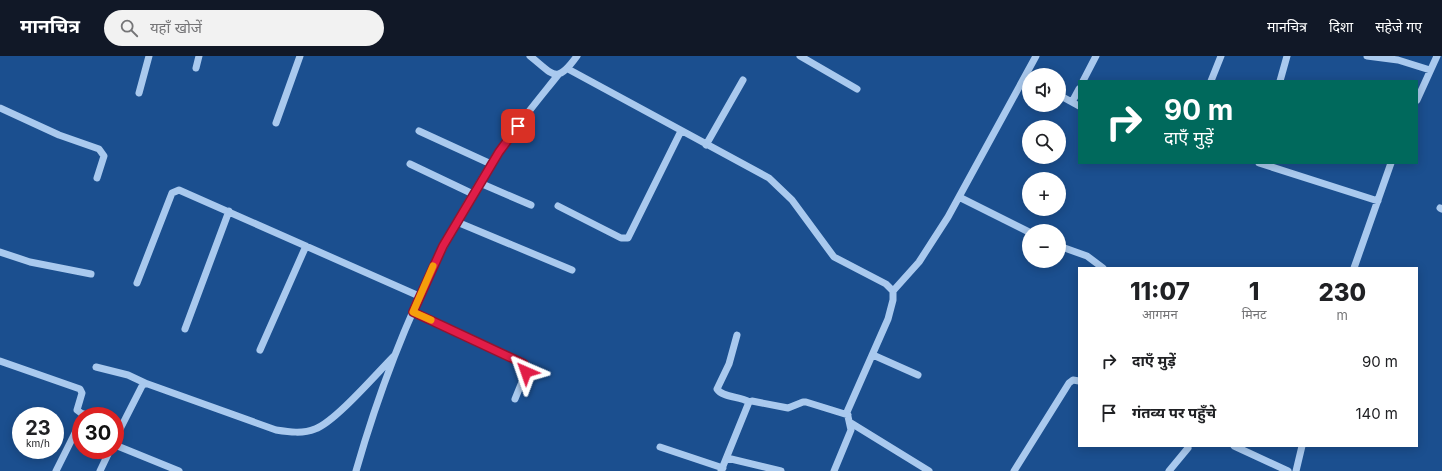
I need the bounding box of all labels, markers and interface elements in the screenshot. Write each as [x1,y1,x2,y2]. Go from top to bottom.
search box [104,10,384,46]
text: मानचित्र [20,15,80,38]
icon: search [118,17,140,39]
text: यहाँ खोजें [150,18,202,37]
text: मानचित्र [1267,18,1307,35]
text: दिशा [1329,18,1353,35]
text: सहेजे गए [1375,18,1422,35]
map controls [1022,68,1066,268]
button: sound [1022,68,1066,112]
text: 90 m [1164,93,1233,127]
icon: right [1098,96,1150,148]
pin [501,109,535,143]
icon: arrive [507,115,529,137]
button: search [1022,120,1066,164]
text: दाएँ मुड़ें [1164,127,1214,148]
button: + [1022,172,1066,216]
button: − [1022,224,1066,268]
text: 11:07 [1130,277,1190,306]
text: 1 [1249,277,1259,306]
text: 230 [1318,278,1366,307]
text: आगमन [1142,306,1178,322]
text: मिनट [1242,306,1267,322]
text: m [1337,307,1348,323]
icon: right [1098,350,1120,372]
position arrow [505,351,547,393]
text: दाएँ मुड़ें [1132,351,1176,370]
text: 90 m [1362,352,1398,371]
icon: arrive [1098,402,1120,424]
text: गंतव्य पर पहुँचे [1132,403,1216,422]
text: 140 m [1355,404,1398,423]
speed limit sign: 30 [72,407,124,459]
text: 23 [25,416,51,440]
text: km/h [26,437,50,449]

